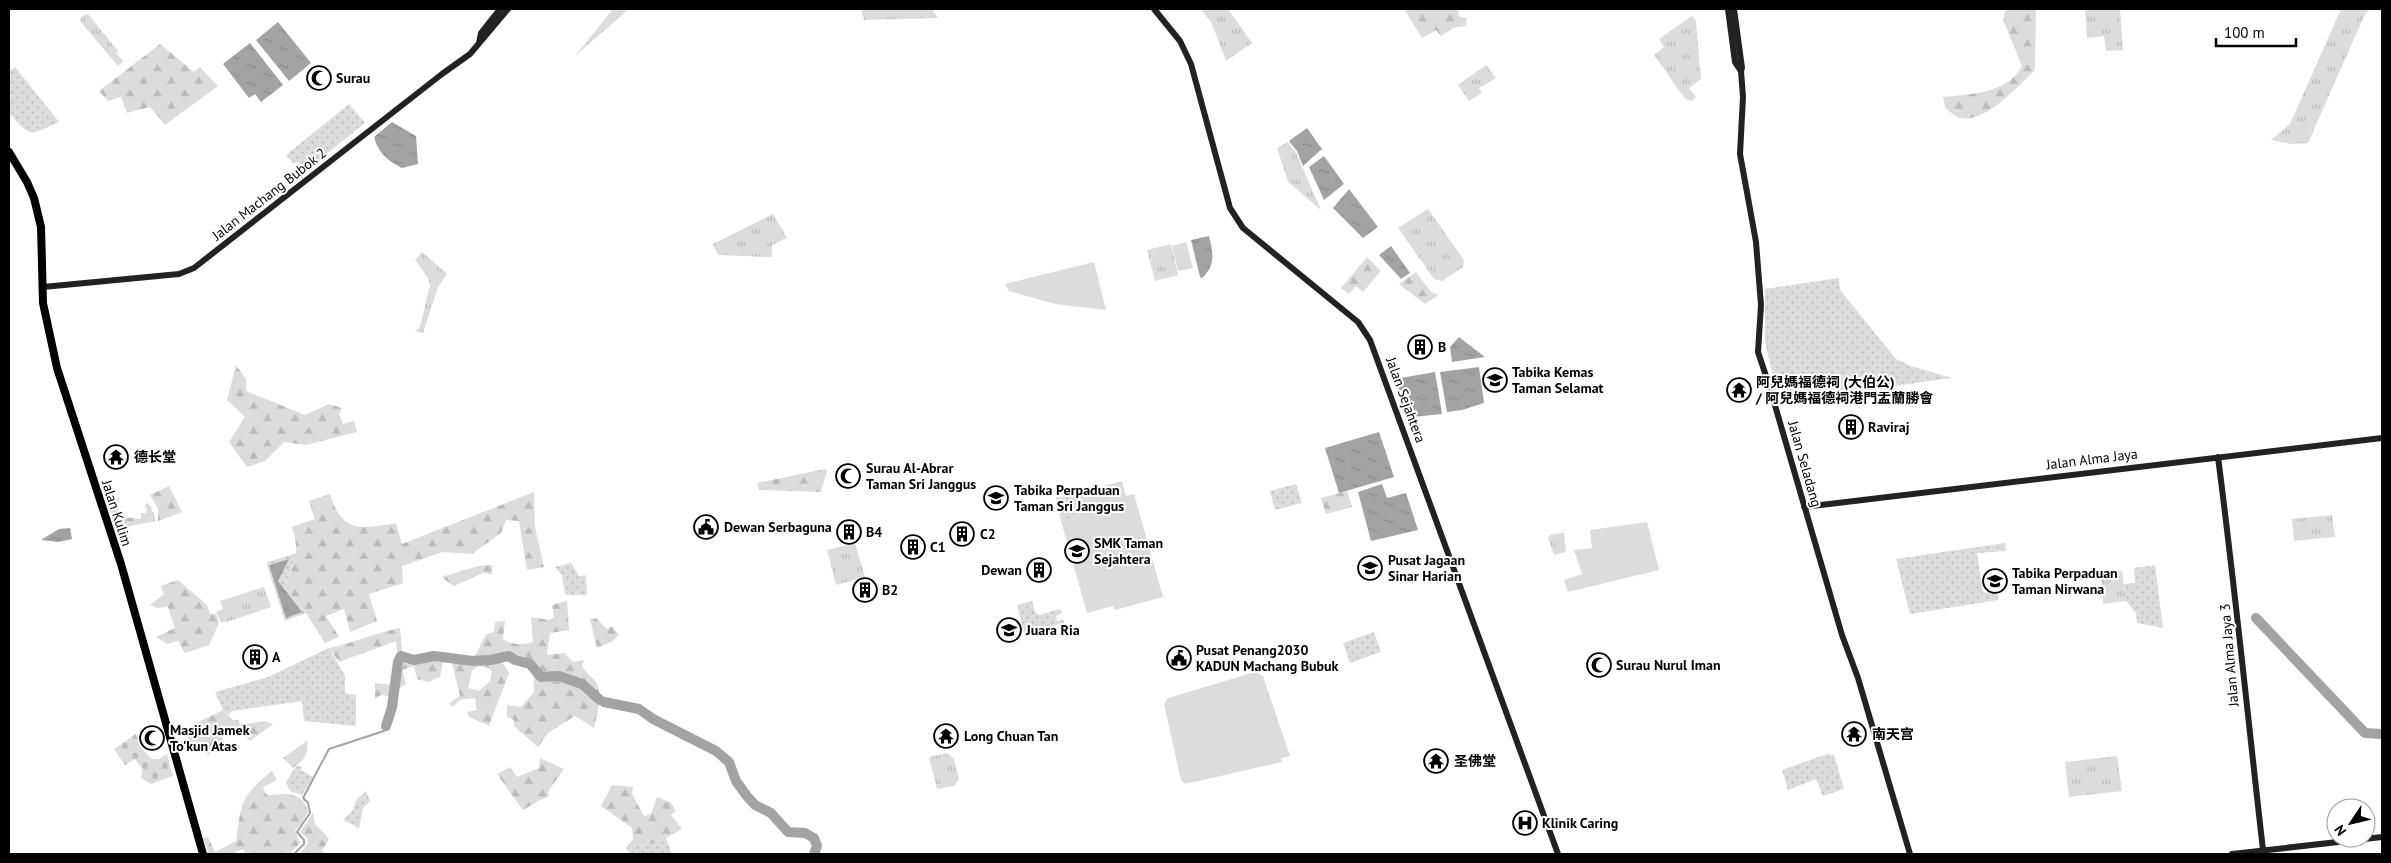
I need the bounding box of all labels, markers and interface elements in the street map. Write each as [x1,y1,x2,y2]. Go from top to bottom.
scale bar [2216,15,2296,47]
text: 100 m [2224,23,2265,42]
mosque icon: Surau [306,65,332,91]
place label: Surau [336,69,370,87]
street label: Jalan Machang Bubok 2 [208,144,330,245]
building icon: B [1407,334,1433,360]
place label: B [1438,338,1446,356]
street label: Jalan Sejahtera [1382,354,1430,445]
place label: Tabika Kemas Taman Selamat [1512,363,1604,397]
school or university icon: Tabika Kemas Taman Selamat [1482,367,1508,393]
place label: 阿兒媽福德祠 (大伯公) / 阿兒媽福德祠港門盂蘭勝會 [1755,373,1933,407]
temple icon: 阿兒媽福德祠 (大伯公) / 阿兒媽福德祠港門盂蘭勝會 [1726,377,1752,403]
building icon: Raviraj [1838,414,1864,440]
street label: Jalan Seladang [1784,418,1826,509]
place label: Raviraj [1868,418,1910,436]
temple icon: 德长堂 [103,444,129,470]
street label: Jalan Alma Jaya [2044,444,2139,474]
place label: 德长堂 [134,448,176,466]
place label: Surau Al-Abrar Taman Sri Janggus [866,459,976,493]
mosque icon: Surau Al-Abrar Taman Sri Janggus [835,463,861,489]
street label: Jalan Kulim [98,477,136,548]
place label: Tabika Perpaduan Taman Sri Janggus [1014,481,1124,515]
school or university icon: Tabika Perpaduan Taman Sri Janggus [983,485,1009,511]
public building icon: Dewan Serbaguna [693,514,719,540]
place label: Dewan Serbaguna [724,518,832,536]
building icon: B4 [836,519,862,545]
building icon: C2 [949,521,975,547]
place label: B4 [866,523,882,541]
place label: C2 [980,525,996,543]
building icon: C1 [900,534,926,560]
place label: SMK Taman Sejahtera [1094,534,1163,568]
place label: C1 [930,538,946,556]
school or university icon: SMK Taman Sejahtera [1064,538,1090,564]
place label: Pusat Jagaan Sinar Harian [1388,551,1465,585]
school or university icon: Pusat Jagaan Sinar Harian [1357,555,1383,581]
building icon: Dewan [1026,557,1052,583]
place label: Dewan [981,561,1022,579]
place label: Tabika Perpaduan Taman Nirwana [2012,564,2118,598]
school or university icon: Tabika Perpaduan Taman Nirwana [1982,568,2008,594]
building icon: B2 [852,577,878,603]
place label: B2 [882,581,898,599]
street label: Jalan Alma Jaya 3 [2216,603,2243,708]
school or university icon: Juara Ria [996,617,1022,643]
place label: Juara Ria [1025,621,1080,639]
place label: Pusat Penang2030 KADUN Machang Bubuk [1196,641,1339,675]
building icon: A [242,644,268,670]
public building icon: Pusat Penang2030 KADUN Machang Bubuk [1166,645,1192,671]
place label: A [272,648,281,666]
mosque icon: Surau Nurul Iman [1586,652,1612,678]
place label: Surau Nurul Iman [1616,656,1721,674]
place label: Masjid Jamek To'kun Atas [170,721,250,755]
temple icon: 南天宫 [1841,721,1867,747]
temple icon: Long Chuan Tan [933,723,959,749]
mosque icon: Masjid Jamek To'kun Atas [139,725,165,751]
place label: 南天宫 [1872,725,1914,743]
place label: Long Chuan Tan [964,727,1058,745]
temple icon: 圣佛堂 [1423,748,1449,774]
place label: 圣佛堂 [1454,752,1496,770]
north arrow [2326,798,2376,848]
hospital icon: Klinik Caring [1512,810,1538,836]
place label: Klinik Caring [1542,814,1618,832]
text: N [2330,822,2350,839]

